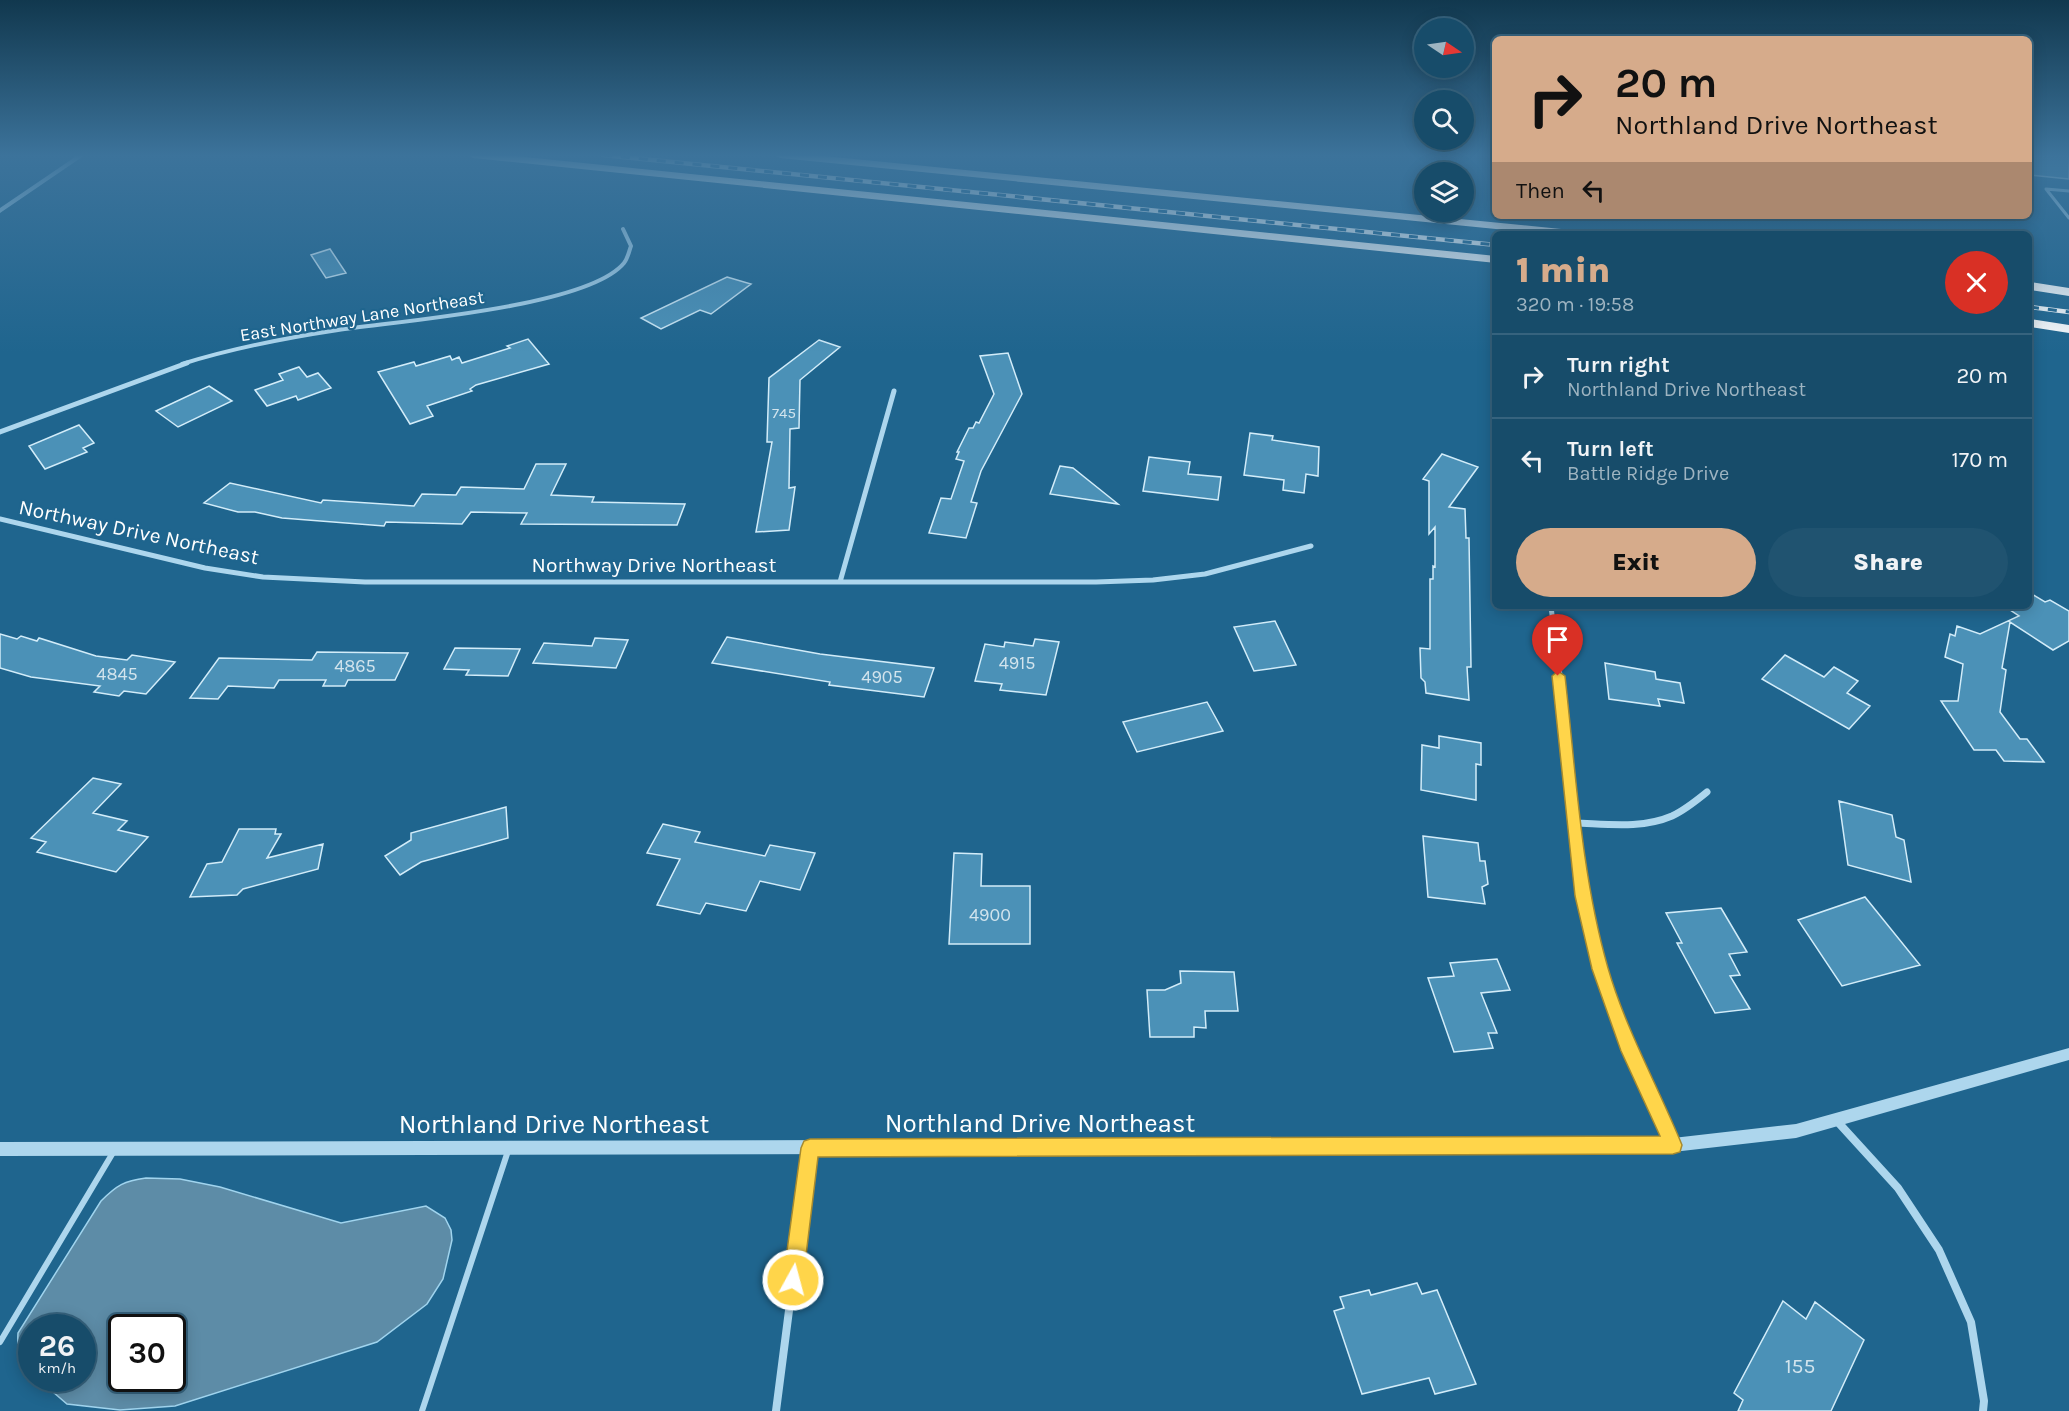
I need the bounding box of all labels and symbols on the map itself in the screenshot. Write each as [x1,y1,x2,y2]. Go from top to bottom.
north arrow [1414,18,1474,78]
street label: East Northway Lane Northeast [238,286,486,346]
house number: 745 [772,404,796,422]
street label: Northway Drive Northeast [17,495,261,569]
street label: Northway Drive Northeast [532,553,777,577]
pin [1532,614,1583,676]
house number: 4915 [999,652,1035,674]
house number: 4865 [334,655,376,677]
house number: 4845 [96,663,138,685]
house number: 4905 [861,666,903,688]
house number: 4900 [969,904,1011,926]
street label: Northland Drive Northeast [885,1108,1196,1139]
street label: Northland Drive Northeast [399,1109,710,1140]
position arrow [761,1248,825,1312]
speed limit sign: 30 [108,1314,186,1392]
house number: 155 [1785,1354,1815,1378]

